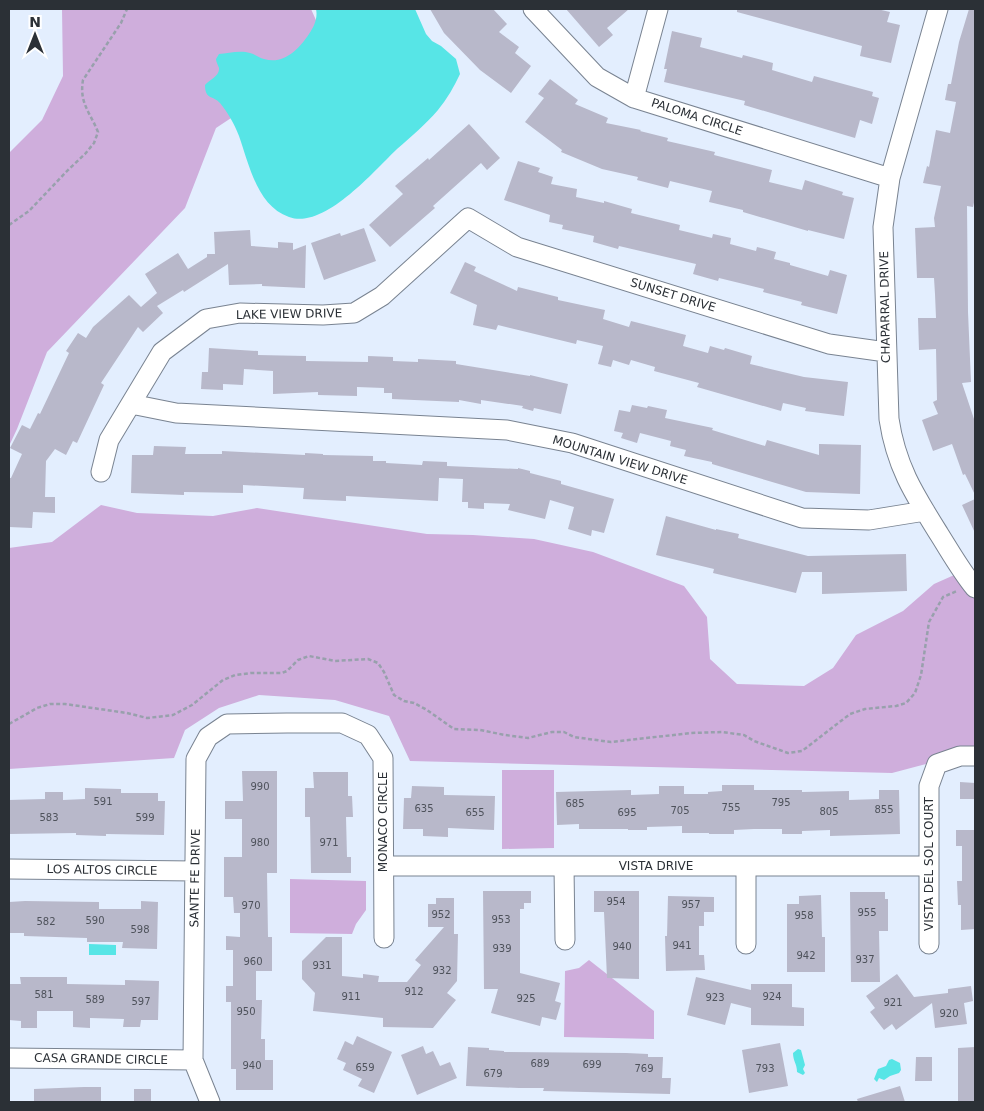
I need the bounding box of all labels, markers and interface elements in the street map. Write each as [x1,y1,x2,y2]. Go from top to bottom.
north arrow [10,10,60,60]
text: N [29,14,41,30]
street label: PALOMA CIRCLE [650,96,744,138]
street label: CHAPARRAL DRIVE [877,251,893,363]
street label: SUNSET DRIVE [629,275,717,315]
street label: LAKE VIEW DRIVE [236,306,342,322]
street label: MOUNTAIN VIEW DRIVE [551,433,689,487]
street label: MONACO CIRCLE [376,772,390,872]
house number: 990 [250,781,270,792]
house number: 591 [93,796,113,807]
street label: VISTA DEL SOL COURT [922,796,936,931]
house number: 795 [771,797,791,808]
house number: 685 [565,798,585,809]
house number: 755 [721,802,741,813]
house number: 635 [414,803,434,814]
house number: 855 [874,804,894,815]
house number: 705 [670,805,690,816]
house number: 805 [819,806,839,817]
house number: 655 [465,807,485,818]
house number: 695 [617,807,637,818]
house number: 583 [39,812,59,823]
house number: 599 [135,812,155,823]
street label: SANTE FE DRIVE [187,828,203,928]
house number: 980 [250,837,270,848]
house number: 971 [319,837,339,848]
street label: VISTA DRIVE [619,859,693,873]
street label: LOS ALTOS CIRCLE [46,862,158,878]
house number: 954 [606,896,626,907]
house number: 957 [681,899,701,910]
house number: 970 [241,900,261,911]
house number: 955 [857,907,877,918]
house number: 952 [431,909,451,920]
house number: 958 [794,910,814,921]
house number: 953 [491,914,511,925]
house number: 590 [85,915,105,926]
house number: 582 [36,916,56,927]
house number: 598 [130,924,150,935]
house number: 941 [672,940,692,951]
house number: 940 [612,941,632,952]
house number: 939 [492,943,512,954]
house number: 942 [796,950,816,961]
house number: 937 [855,954,875,965]
house number: 960 [243,956,263,967]
house number: 931 [312,960,332,971]
house number: 932 [432,965,452,976]
house number: 912 [404,986,424,997]
house number: 581 [34,989,54,1000]
house number: 911 [341,991,361,1002]
house number: 924 [762,991,782,1002]
house number: 923 [705,992,725,1003]
house number: 925 [516,993,536,1004]
house number: 589 [85,994,105,1005]
house number: 597 [131,996,151,1007]
house number: 921 [883,997,903,1008]
house number: 950 [236,1006,256,1017]
house number: 920 [939,1008,959,1019]
street label: CASA GRANDE CIRCLE [34,1051,168,1067]
house number: 689 [530,1058,550,1069]
house number: 699 [582,1059,602,1070]
house number: 940 [242,1060,262,1071]
house number: 659 [355,1062,375,1073]
house number: 769 [634,1063,654,1074]
house number: 793 [755,1063,775,1074]
house number: 679 [483,1068,503,1079]

